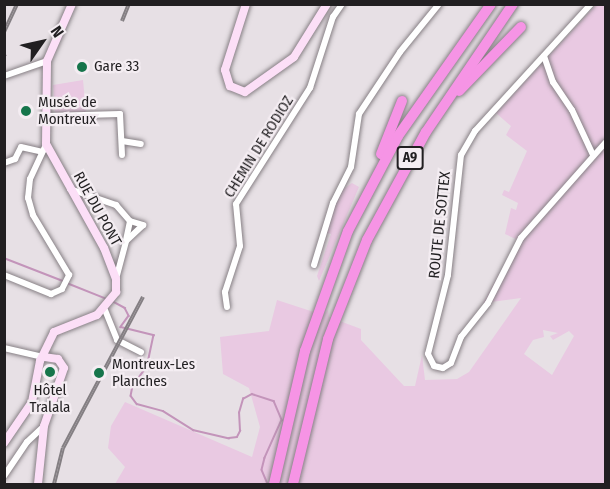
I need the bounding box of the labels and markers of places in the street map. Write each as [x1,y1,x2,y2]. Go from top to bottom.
place label: Gare 33 [94,58,139,76]
marker: Gare 33 [75,60,89,74]
place label: Musée de Montreux [38,93,97,128]
marker: Musée de Montreux [19,104,33,118]
place label: Montreux-Les Planches [112,355,195,390]
marker: Montreux-Les Planches [90,364,108,382]
marker: Hôtel Tralala [43,365,57,379]
place label: Hôtel Tralala [30,381,70,416]

